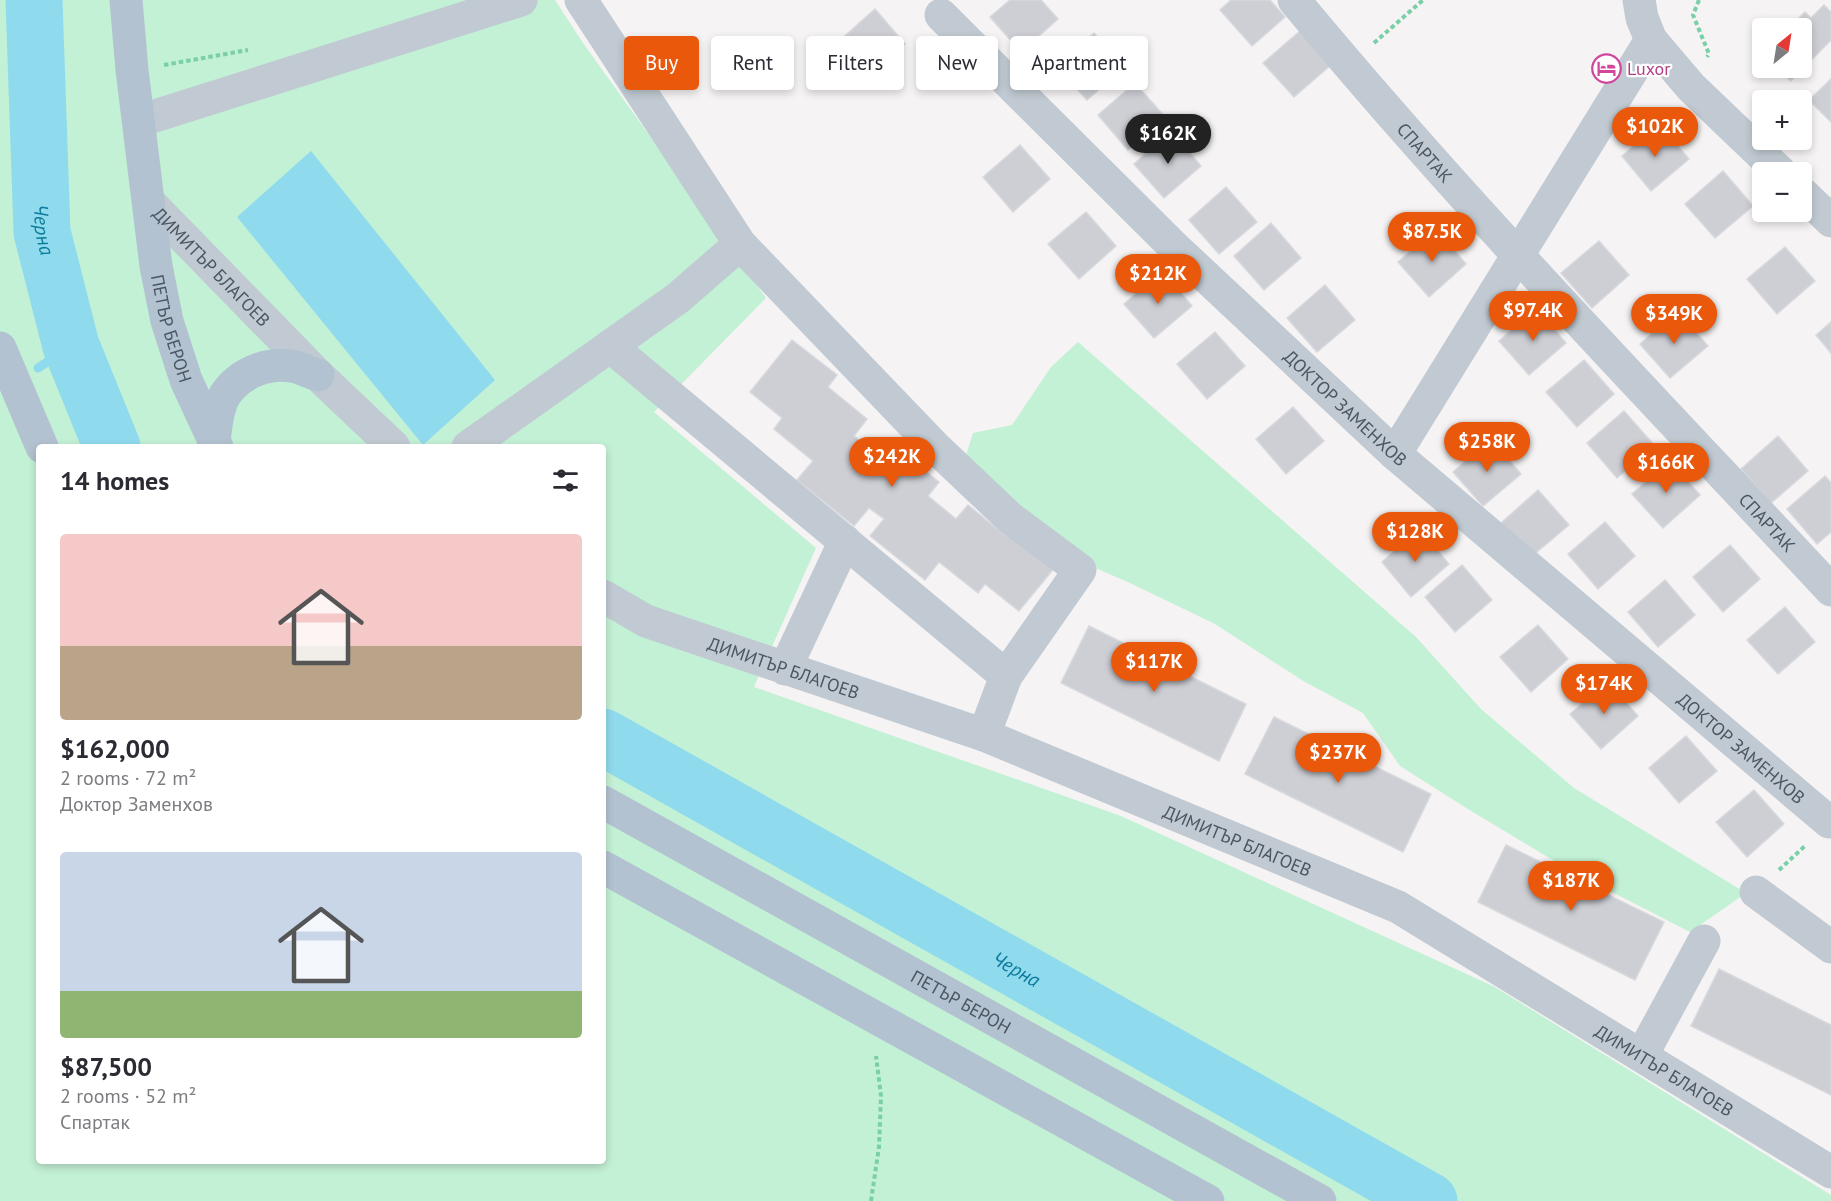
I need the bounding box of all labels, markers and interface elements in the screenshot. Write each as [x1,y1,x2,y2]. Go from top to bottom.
north arrow [1752,18,1812,78]
map controls [1752,18,1812,222]
chip: Buy [624,36,699,90]
chip: Rent [711,36,794,90]
chip: Filters [806,36,904,90]
chip: New [916,36,998,90]
chip: Apartment [1010,36,1148,90]
hotel icon: Luxor [1590,52,1622,84]
place label: Luxor [1627,57,1670,80]
button: + [1752,90,1812,150]
pin: $102K [1613,107,1697,158]
text: $102K [1626,113,1684,139]
pin: $162K [1126,114,1210,165]
street label: СПАРТАК [1392,118,1458,187]
text: $162K [1139,120,1197,146]
button: − [1752,162,1812,222]
street label: ДИМИТЪР БЛАГОЕВ [148,202,275,331]
water label: Черна [28,204,60,258]
pin: $87.5K [1383,212,1481,263]
text: $87.5K [1402,218,1462,244]
pin: $212K [1116,254,1200,305]
text: $212K [1129,260,1187,286]
street label: ПЕТЪР БЕРОН [146,272,197,385]
pin: $97.4K [1484,291,1582,342]
pin: $349K [1632,294,1716,345]
text: $97.4K [1503,297,1563,323]
text: $349K [1645,300,1703,326]
street label: ДОКТОР ЗАМЕНХОВ [1279,345,1412,471]
pin: $258K [1445,422,1529,473]
text: $258K [1458,428,1516,454]
pin: $242K [850,437,934,488]
text: $242K [863,443,921,469]
pin: $166K [1624,443,1708,494]
text: $166K [1637,449,1695,475]
text: 14 homes [60,464,169,497]
icon: filters [549,464,582,497]
street label: СПАРТАК [1734,488,1801,557]
pin: $128K [1373,512,1457,563]
text: $128K [1386,518,1444,544]
icon: home [267,573,375,681]
street label: ДИМИТЪР БЛАГОЕВ [705,631,862,704]
pin: $117K [1112,642,1196,693]
text: $117K [1125,648,1183,674]
pin: $174K [1562,664,1646,715]
text: $174K [1575,670,1633,696]
street label: ДОКТОР ЗАМЕНХОВ [1673,687,1810,808]
text: $162,000 [60,732,170,765]
pin: $237K [1296,733,1380,784]
text: $237K [1309,739,1367,765]
text: 2 rooms · 72 m² [60,765,196,791]
text: Доктор Заменхов [60,791,213,817]
street label: ДИМИТЪР БЛАГОЕВ [1160,799,1315,881]
pin: $187K [1529,861,1613,912]
text: $187K [1542,867,1600,893]
icon: home [267,891,375,999]
water label: Черна [988,945,1045,993]
street label: ПЕТЪР БЕРОН [907,964,1015,1038]
street label: ДИМИТЪР БЛАГОЕВ [1591,1019,1738,1121]
text: $87,500 [60,1050,152,1083]
text: 2 rooms · 52 m² [60,1083,196,1109]
text: Спартак [60,1109,130,1135]

